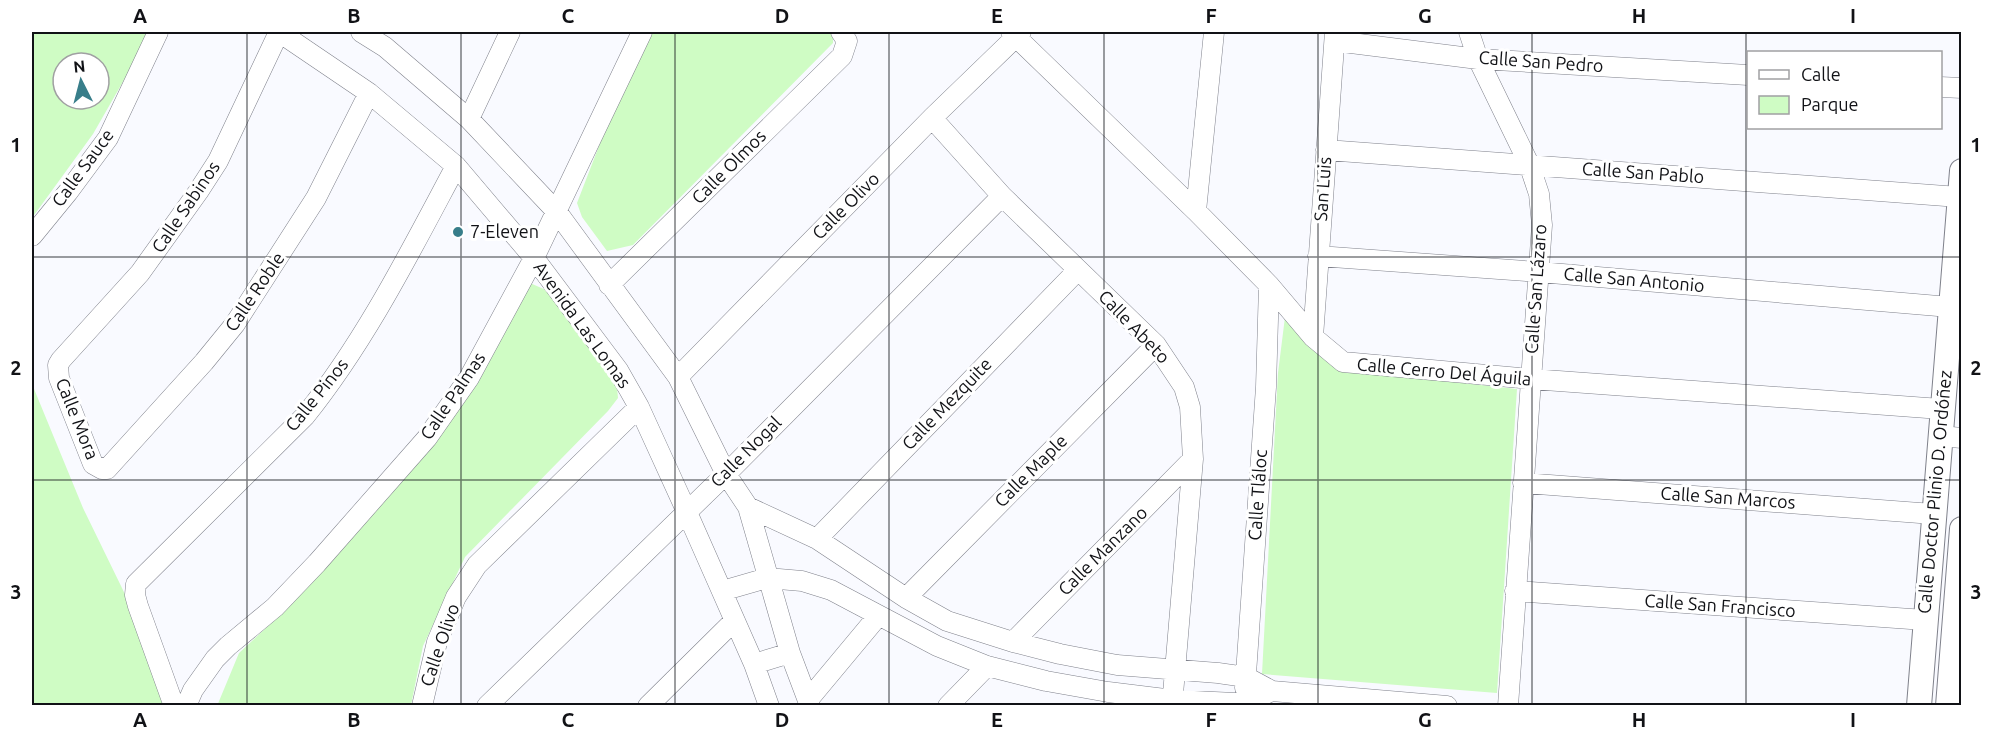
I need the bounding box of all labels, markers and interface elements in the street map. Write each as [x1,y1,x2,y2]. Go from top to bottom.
text: A [133,4,147,27]
text: B [347,4,361,27]
text: C [562,4,575,27]
text: D [775,4,789,27]
text: E [991,4,1003,27]
text: F [1205,4,1217,27]
text: G [1418,4,1432,27]
text: H [1632,4,1646,27]
text: I [1850,4,1856,27]
street label: Calle San Pedro [1478,47,1604,75]
north arrow [51,51,111,111]
legend [1747,51,1942,129]
text: N [73,57,86,76]
text: Calle [1801,64,1841,84]
text: Parque [1801,94,1858,114]
street label: Calle Sauce [47,125,117,210]
street label: Calle Olmos [687,125,770,207]
text: 1 [10,133,22,156]
text: 1 [1970,133,1982,156]
street label: San Luis [1310,156,1334,222]
street label: Calle Sabinos [147,157,223,256]
street label: Calle San Pablo [1581,158,1705,186]
street label: Calle Olivo [808,168,883,243]
place label: 7-Eleven [470,221,539,241]
street label: Calle San Lázaro [1520,223,1550,355]
marker: 7-Eleven [451,225,465,239]
street label: Calle Roble [221,248,288,335]
street label: Avenida Las Lomas [530,257,635,392]
street label: Calle San Antonio [1563,263,1706,295]
street label: Calle Abeto [1095,286,1174,367]
street label: Calle Palmas [416,348,489,443]
street label: Calle Cerro Del Águila [1356,352,1532,389]
street label: Calle Mezquite [898,353,995,453]
street label: Calle Pinos [281,354,352,435]
text: 2 [10,356,22,379]
text: 2 [1970,356,1982,379]
street label: Calle Doctor Plinio D. Ordóñez [1913,369,1955,614]
street label: Calle Mora [53,375,103,462]
street label: Calle Nogal [706,412,785,491]
street label: Calle Maple [990,430,1071,511]
street label: Calle Tláloc [1244,449,1270,541]
street label: Calle San Marcos [1660,482,1796,512]
street label: Calle Manzano [1054,502,1151,599]
text: 3 [10,580,22,603]
text: 3 [1970,580,1982,603]
street label: Calle San Francisco [1644,590,1796,620]
street label: Calle Olivo [416,601,463,689]
text: A [133,708,147,731]
text: B [347,708,361,731]
text: C [562,708,575,731]
text: D [775,708,789,731]
text: E [991,708,1003,731]
text: F [1205,708,1217,731]
text: G [1418,708,1432,731]
text: H [1632,708,1646,731]
text: I [1850,708,1856,731]

